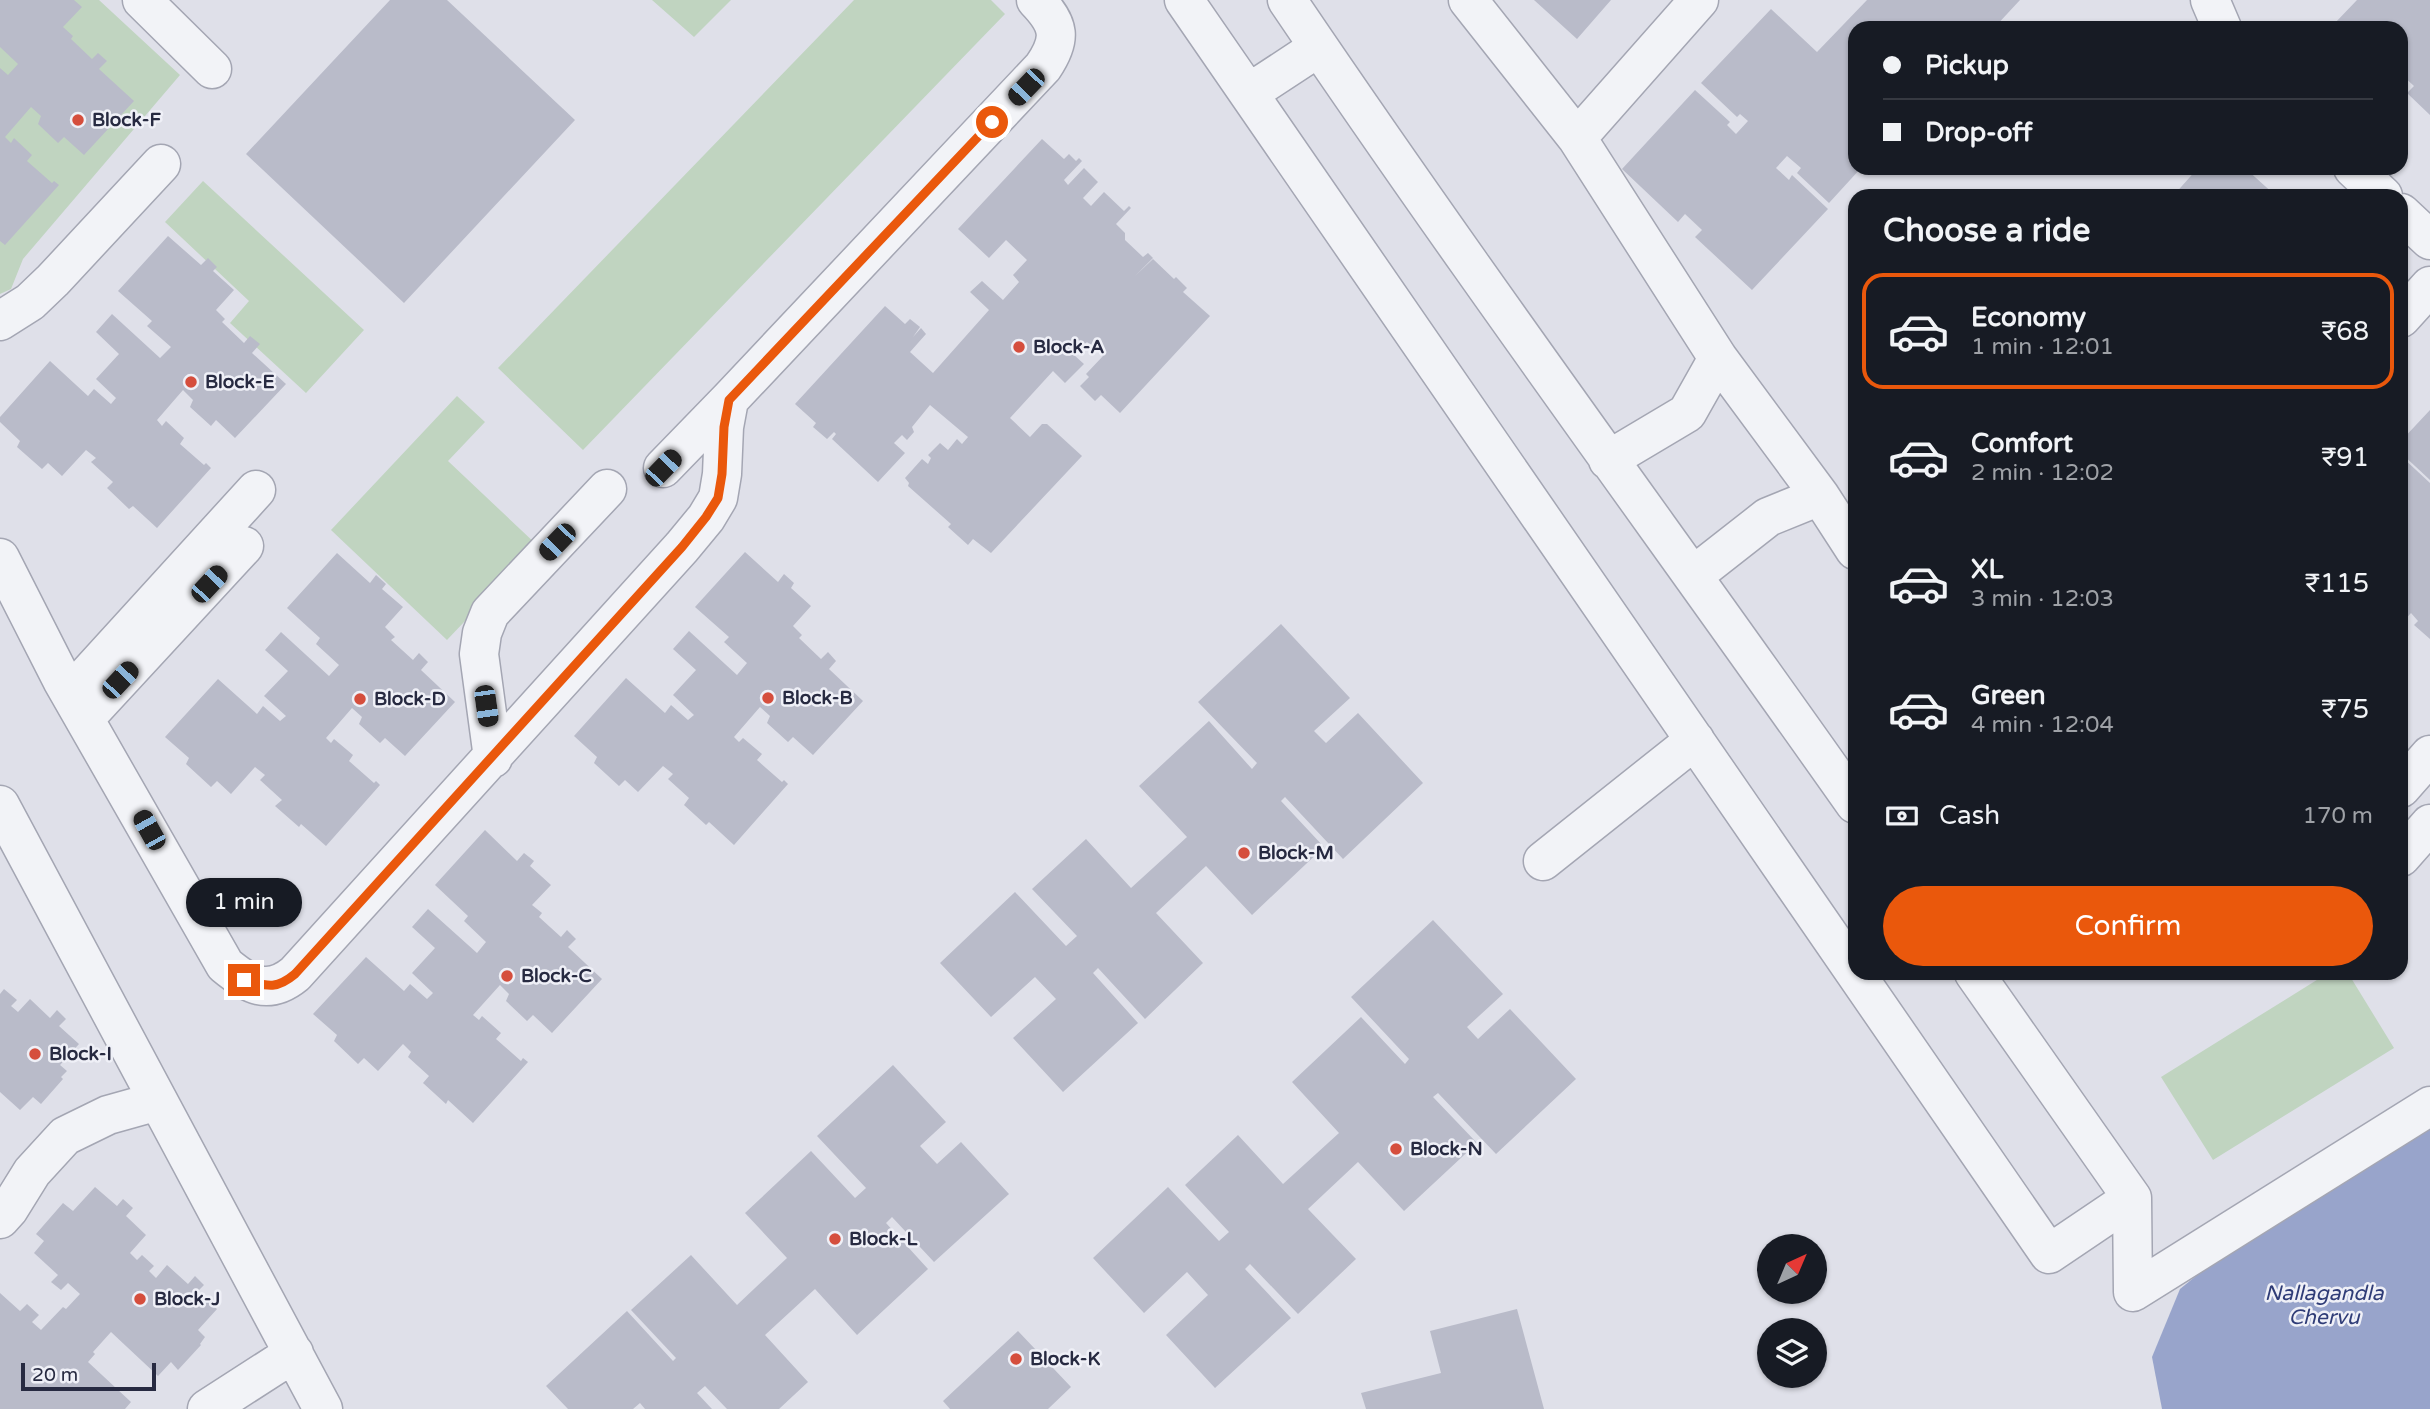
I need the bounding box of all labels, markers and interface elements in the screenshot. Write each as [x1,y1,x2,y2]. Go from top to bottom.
text: Pickup [1925,50,2009,81]
car [1004,65,1049,109]
route start [976,106,1008,138]
place label: Block-F [92,109,162,131]
marker: Block-F [70,112,86,128]
text: Drop-off [1925,117,2032,148]
text: Choose a ride [1883,212,2090,250]
icon: car [1887,300,1950,363]
text: Economy [1971,302,2086,333]
text: ₹68 [2321,316,2369,347]
text: 1 min · 12:01 [1971,333,2114,361]
place label: Block-A [1033,336,1104,358]
marker: Block-A [1011,339,1027,355]
place label: Block-E [205,371,275,393]
marker: Block-E [183,374,199,390]
icon: car [1887,426,1950,489]
text: Comfort [1971,428,2073,459]
text: ₹91 [2321,442,2369,473]
car [641,446,686,490]
text: 2 min · 12:02 [1971,459,2114,487]
car [535,520,580,564]
icon: car [1887,552,1950,615]
text: XL [1971,554,2003,585]
car [187,561,232,607]
text: ₹115 [2305,568,2369,599]
text: 3 min · 12:03 [1971,585,2114,613]
car [98,657,143,703]
icon: car [1887,678,1950,741]
text: Green [1971,680,2046,711]
car [473,684,500,728]
place label: Block-B [782,687,853,709]
place label: Block-D [374,688,446,710]
marker: Block-B [760,690,776,706]
marker: Block-D [352,691,368,707]
text: ₹75 [2321,694,2369,725]
text: 4 min · 12:04 [1971,711,2114,739]
icon: cash [1883,797,1921,835]
text: Cash [1939,800,2000,831]
text: 170 m [2303,802,2373,830]
car [130,807,169,853]
place label: Block-M [1258,842,1334,864]
marker: Block-M [1236,845,1252,861]
callout: 1 min [186,878,302,928]
button: Confirm [1883,886,2373,966]
text: 1 min [213,888,275,916]
route end [228,964,260,996]
place label: Block-C [521,965,592,987]
marker: Block-C [499,968,515,984]
place label: Block-I [49,1043,112,1065]
marker: Block-I [27,1046,43,1062]
place label: Block-N [1410,1138,1483,1160]
marker: Block-N [1388,1141,1404,1157]
place label: Block-L [849,1228,919,1250]
marker: Block-L [827,1231,843,1247]
north arrow [1757,1234,1827,1304]
map controls [1757,1234,1827,1388]
water label: Nallagandla Chervu [2264,1281,2385,1330]
place label: Block-J [154,1288,220,1310]
marker: Block-J [132,1291,148,1307]
button: layers [1757,1318,1827,1388]
place label: Block-K [1030,1348,1101,1370]
marker: Block-K [1008,1351,1024,1367]
scale bar [21,1360,156,1392]
text: 20 m [32,1364,78,1386]

